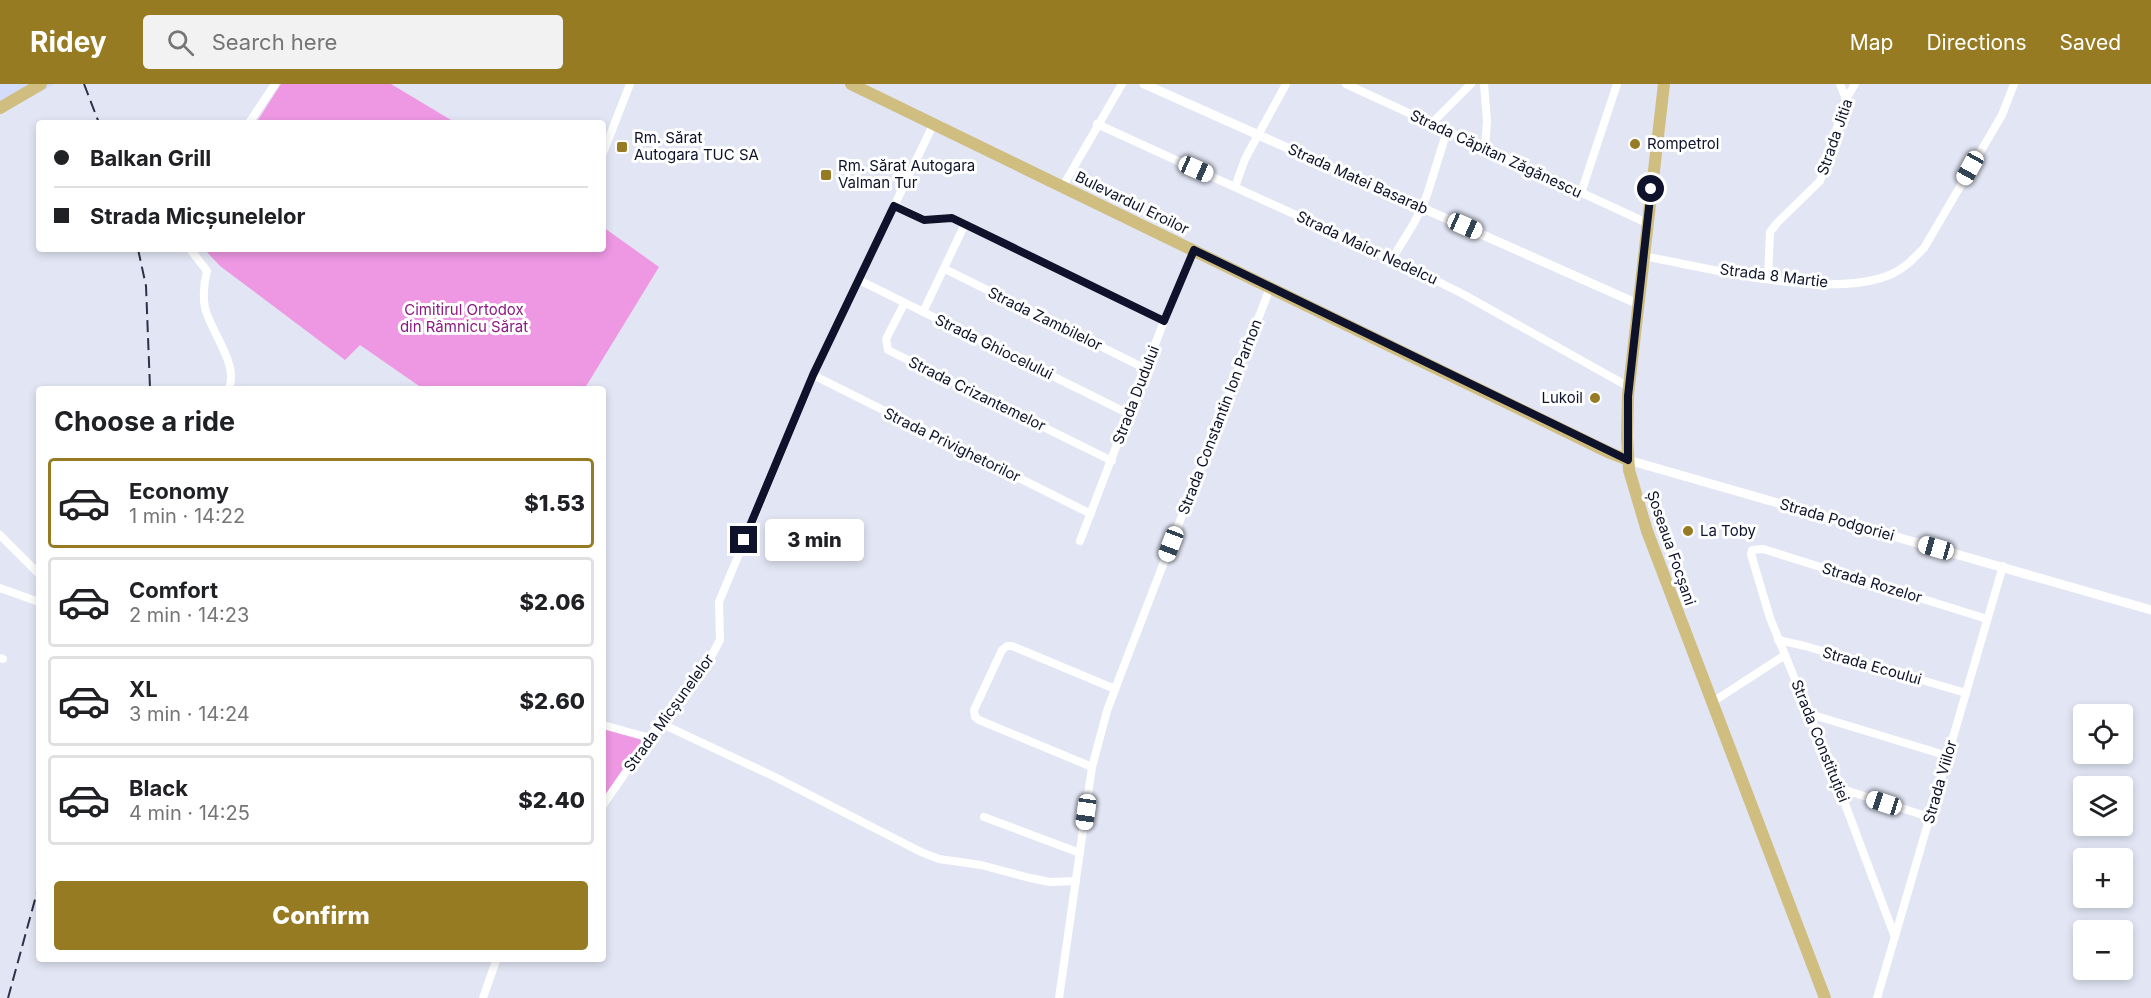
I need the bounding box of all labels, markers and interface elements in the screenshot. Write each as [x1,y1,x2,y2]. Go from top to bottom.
search box [143,15,563,69]
text: Ridey [30,25,107,59]
icon: search [164,26,197,59]
text: Search here [212,29,337,55]
text: Map [1850,30,1893,55]
text: Directions [1926,30,2027,55]
text: Saved [2060,30,2121,55]
street label: Strada Jitia [1813,96,1856,178]
street label: Strada Căpitan Zăgănescu [1407,105,1585,202]
place label: Rm. Sărat Autogara TUC SA [634,128,759,164]
place label: Rompetrol [1647,134,1719,153]
marker: Rompetrol [1628,137,1642,151]
street label: Strada Matei Basarab [1285,139,1431,218]
marker: Rm. Sărat Autogara TUC SA [615,140,629,154]
text: Balkan Grill [90,145,211,171]
car [1953,148,1987,188]
car [1176,153,1216,185]
place label: Rm. Sărat Autogara Valman Tur [838,156,975,192]
street label: Bulevardul Eroilor [1072,167,1192,238]
marker: Rm. Sărat Autogara Valman Tur [819,168,833,182]
route start [1637,175,1664,202]
text: Strada Micșunelelor [90,203,305,229]
street label: Strada Maior Nedelcu [1293,206,1441,289]
car [1445,210,1485,242]
street label: Strada 8 Martie [1719,259,1829,292]
street label: Strada Zambilelor [985,283,1106,355]
park label: Cimitirul Ortodox din Râmnicu Sărat [400,300,528,336]
street label: Strada Ghiocelului [932,310,1056,383]
street label: Strada Constantin Ion Parhon [1173,316,1266,517]
street label: Strada Dudului [1108,343,1163,447]
street label: Strada Crizantemelor [906,352,1049,435]
place label: Lukoil [1541,388,1583,407]
marker: Lukoil [1588,391,1602,405]
street label: Strada Privighetorilor [881,403,1024,486]
text: Choose a ride [54,405,235,438]
icon: car [57,476,111,530]
text: Economy [129,478,229,504]
street label: Șoseaua Focșani [1643,488,1700,608]
text: $1.53 [524,490,585,516]
street label: Strada Podgoriei [1778,494,1897,545]
text: 1 min · 14:22 [129,504,245,528]
callout: 3 min [765,519,864,561]
place label: La Toby [1700,521,1757,540]
car [1156,524,1186,564]
marker: La Toby [1681,524,1695,538]
route end [730,526,757,553]
text: 3 min [787,528,842,552]
car [1916,534,1956,562]
street label: Strada Rozelor [1820,558,1925,607]
icon: car [57,575,111,629]
text: Comfort [129,577,218,603]
text: $2.06 [520,589,585,615]
text: 2 min · 14:23 [129,603,249,627]
street label: Strada Ecoului [1820,642,1924,689]
street label: Strada Micșunelelor [619,650,718,775]
icon: car [57,674,111,728]
text: XL [129,676,158,702]
street label: Strada Constituției [1787,677,1854,805]
text: $2.60 [520,688,585,714]
text: 3 min · 14:24 [129,702,250,726]
map controls [2073,704,2133,980]
button: locate [2073,704,2133,764]
street label: Strada Viilor [1918,737,1961,826]
icon: car [57,773,111,827]
text: Black [129,775,188,801]
button: layers [2073,776,2133,836]
text: $2.40 [518,787,585,813]
car [1864,789,1904,817]
car [1075,793,1097,831]
text: 4 min · 14:25 [129,801,250,825]
button: + [2073,848,2133,908]
button: Confirm [54,881,588,950]
button: − [2073,920,2133,980]

